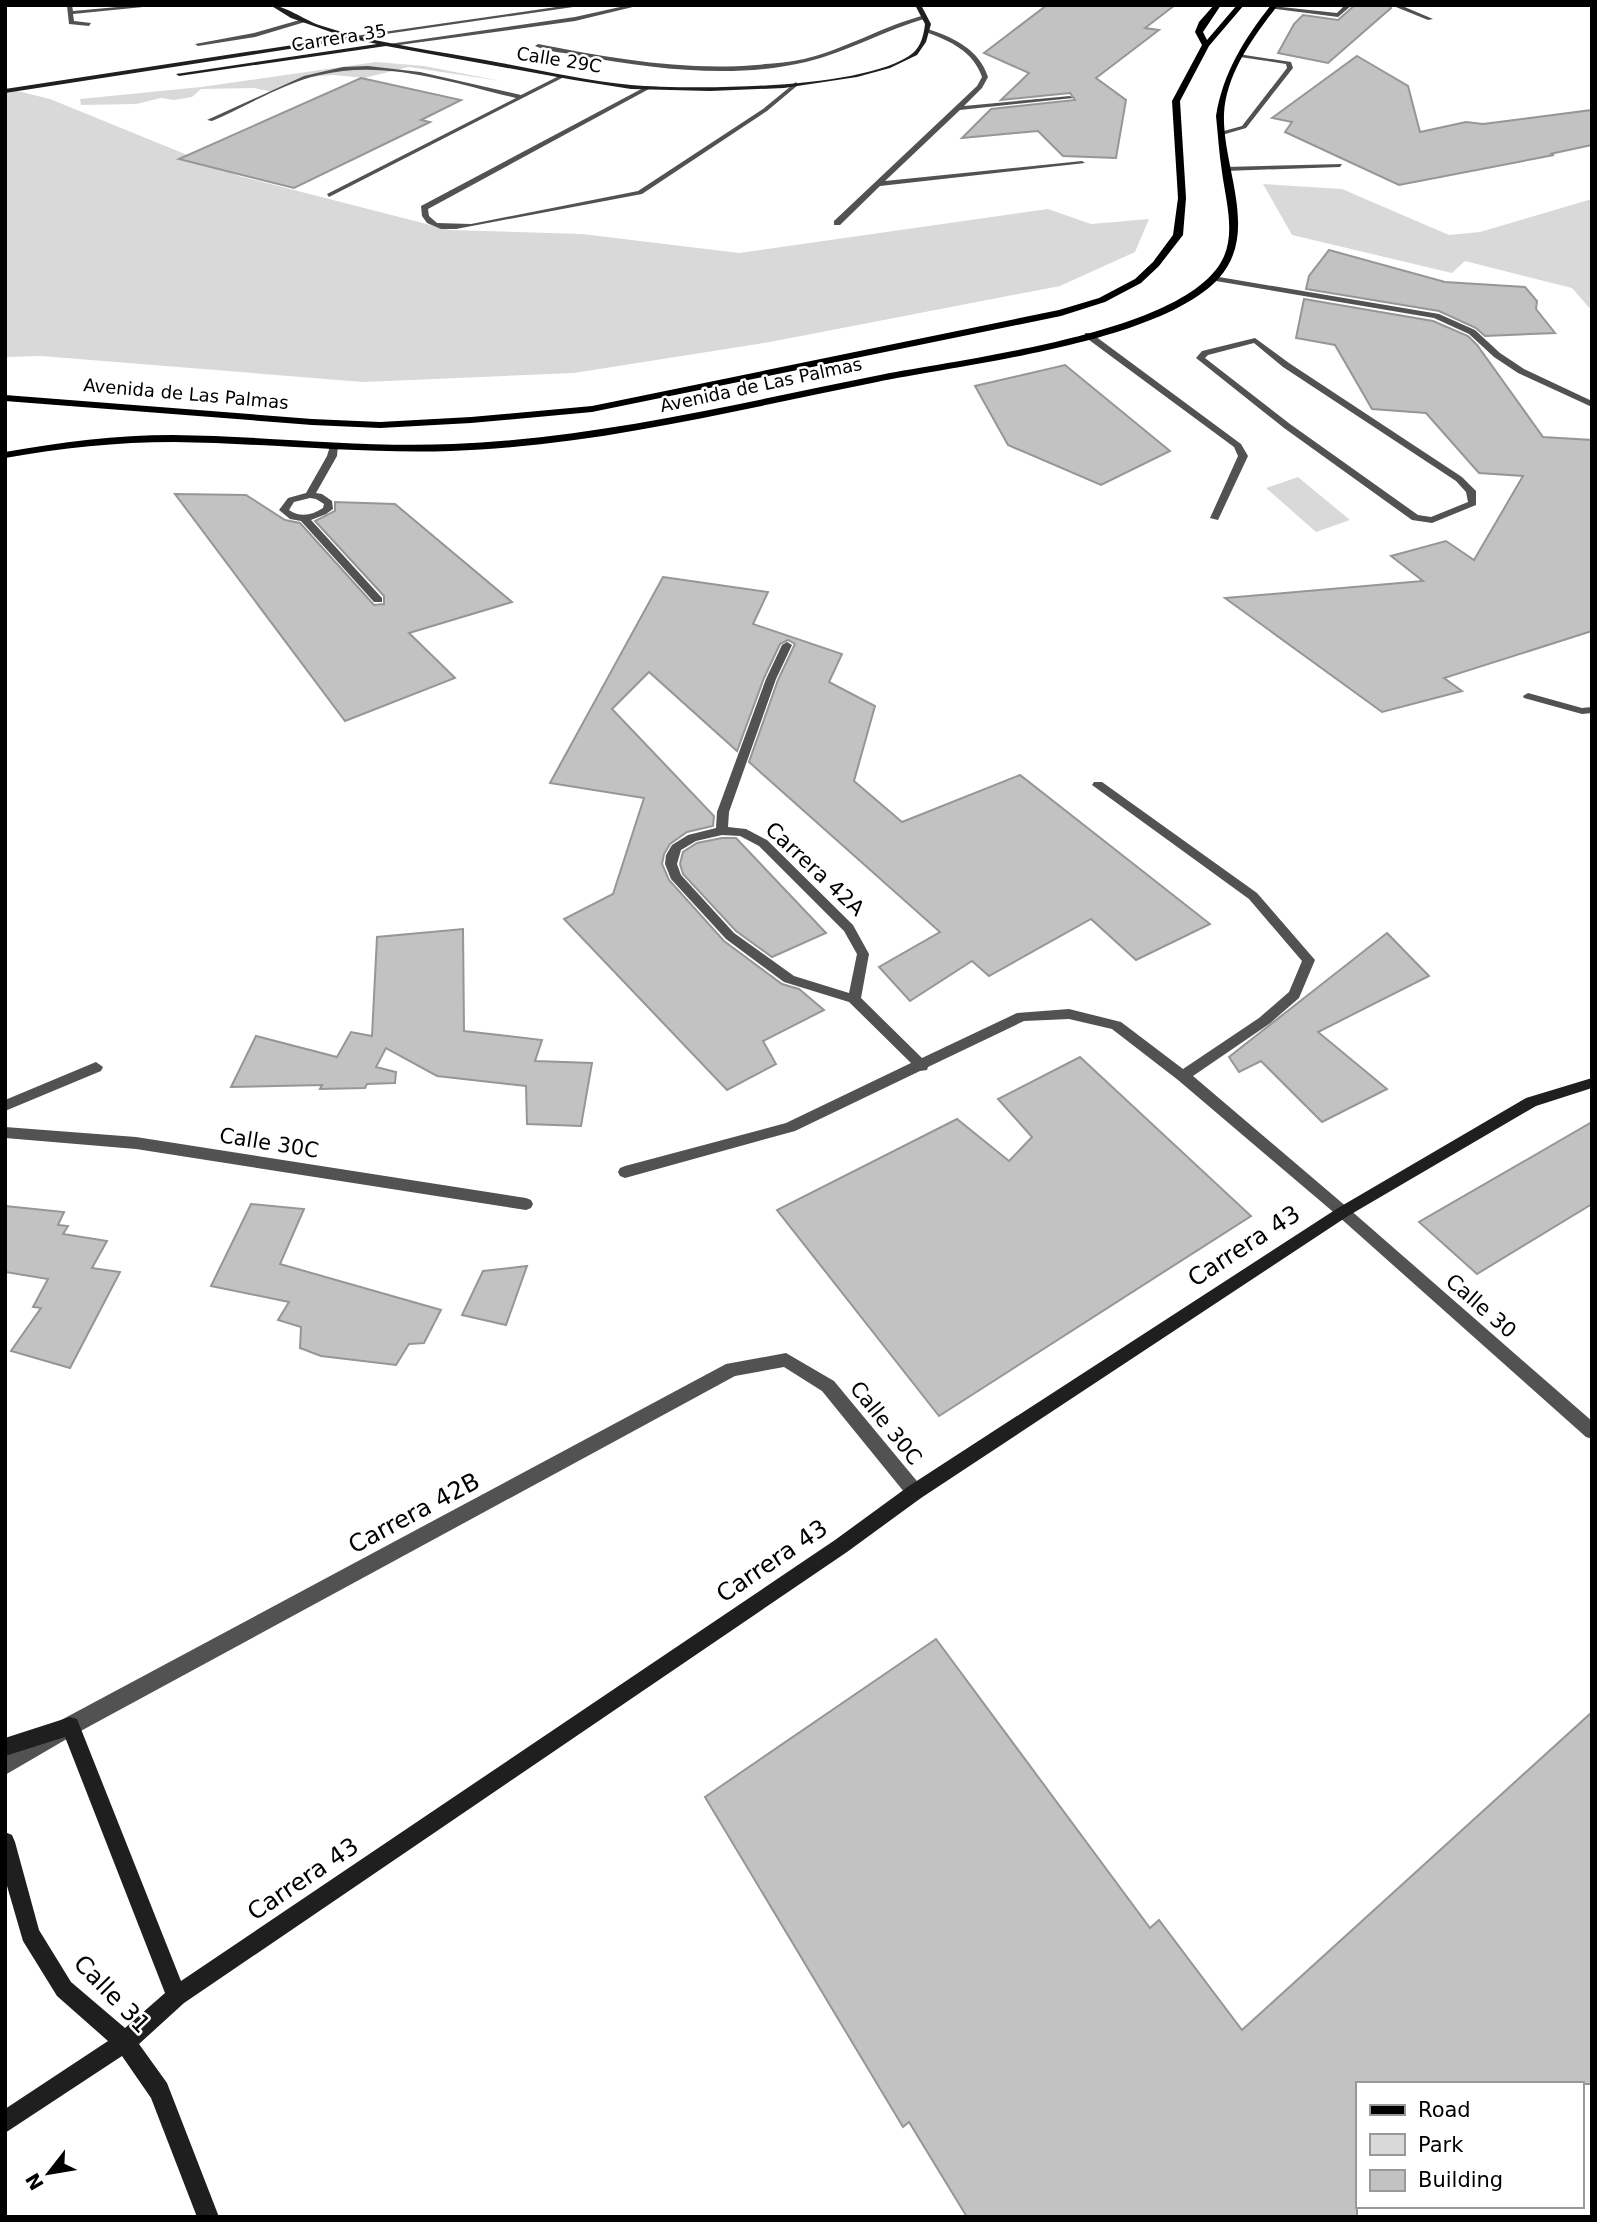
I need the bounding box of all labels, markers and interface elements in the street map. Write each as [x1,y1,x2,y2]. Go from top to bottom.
street label: Carrera 35 [290,20,388,55]
street label: Calle 29C [515,42,603,77]
street label: Avenida de Las Palmas [658,353,864,416]
street label: Avenida de Las Palmas [83,374,290,413]
street label: Carrera 42A [761,817,870,921]
street label: Calle 30C [218,1123,320,1163]
street label: Carrera 43 [1183,1199,1305,1293]
street label: Calle 30 [1441,1269,1521,1343]
street label: Calle 30C [845,1377,927,1469]
street label: Carrera 42B [344,1467,484,1559]
street label: Carrera 43 [711,1514,833,1608]
street label: Carrera 43 [242,1832,364,1926]
street label: Calle 31 [68,1949,156,2039]
legend [1356,2082,1583,2208]
text: Road [1418,2098,1471,2122]
text: Park [1418,2133,1464,2157]
north arrow [14,2138,84,2208]
text: Building [1418,2168,1503,2192]
text: N [21,2169,48,2194]

